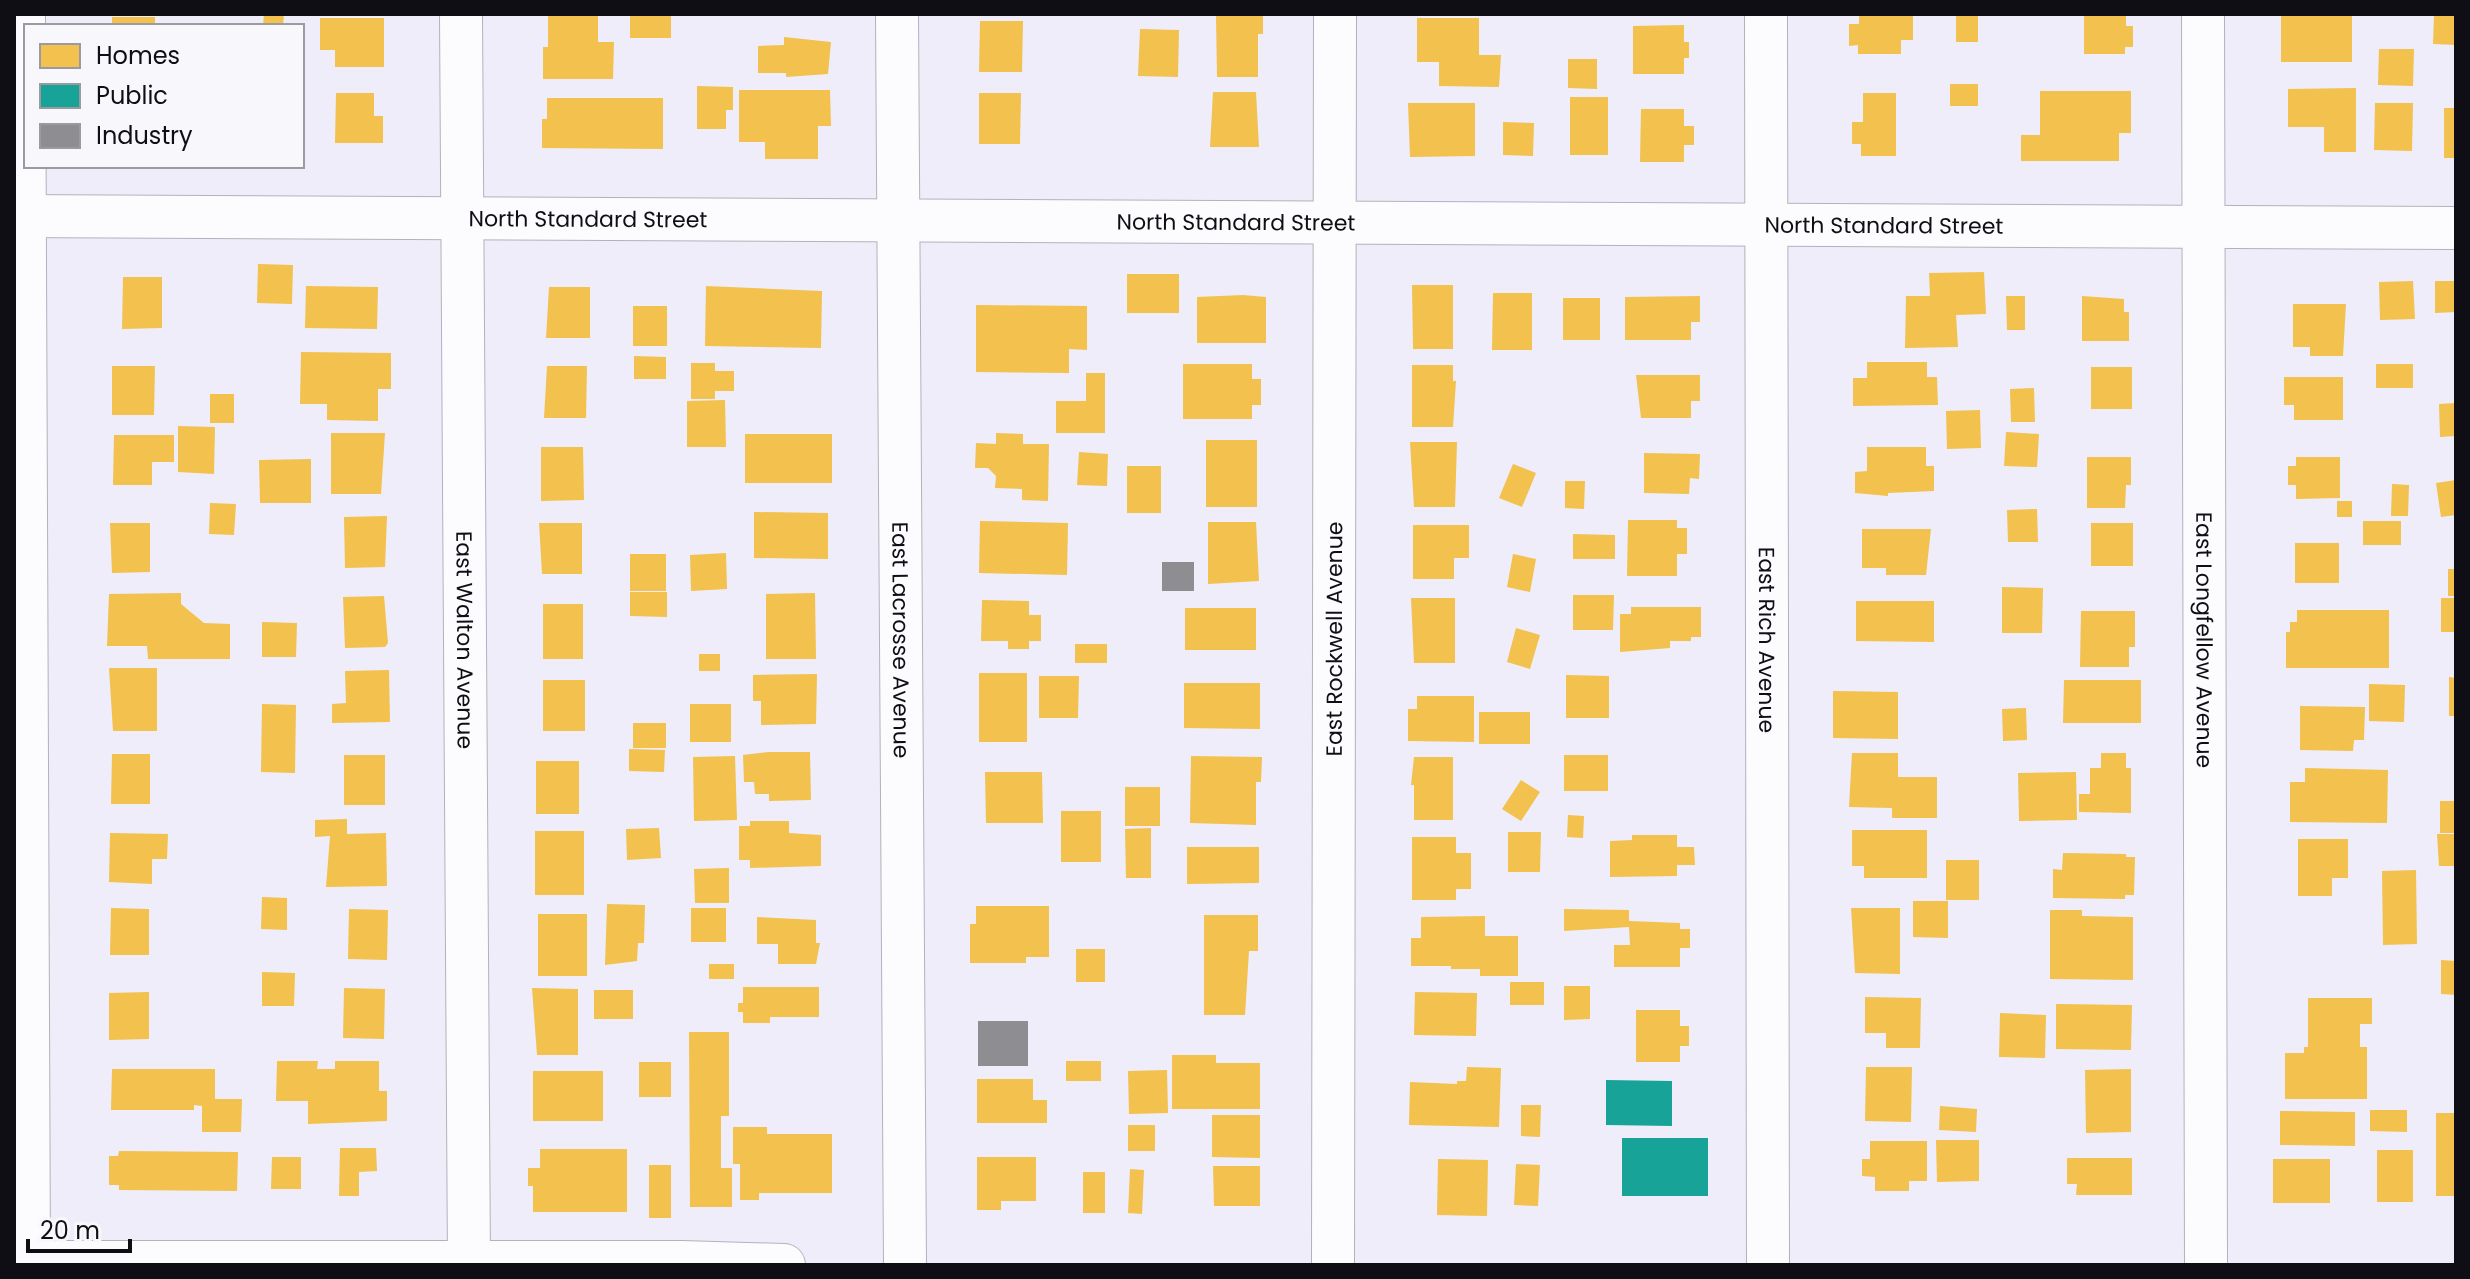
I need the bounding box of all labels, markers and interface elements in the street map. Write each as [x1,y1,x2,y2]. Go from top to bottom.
legend [24,24,304,168]
text: Homes [96,39,180,72]
text: Public [96,79,168,112]
text: Industry [96,119,193,152]
street label: North Standard Street [468,203,707,235]
street label: North Standard Street [1116,206,1355,238]
street label: North Standard Street [1764,209,2003,241]
street label: East Longfellow Avenue [2189,512,2220,768]
street label: East Lacrosse Avenue [885,522,917,758]
street label: East Rockwell Avenue [1318,522,1350,756]
street label: East Walton Avenue [449,531,481,749]
street label: East Rich Avenue [1751,547,1783,733]
scale bar [28,1203,130,1253]
text: 20 m [40,1214,100,1247]

